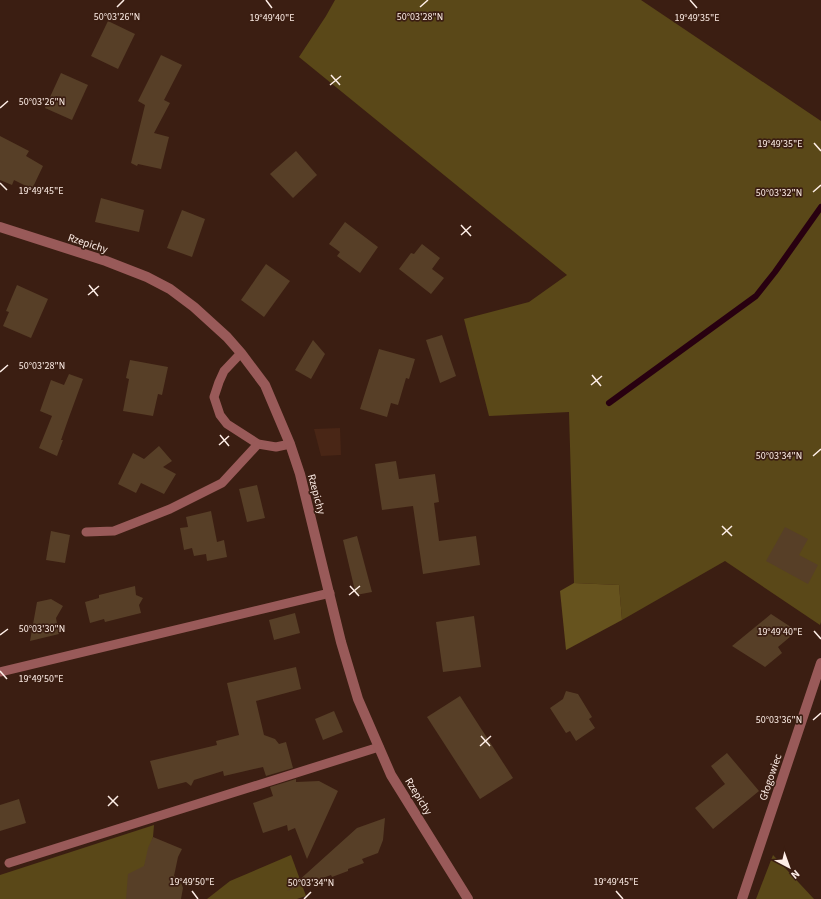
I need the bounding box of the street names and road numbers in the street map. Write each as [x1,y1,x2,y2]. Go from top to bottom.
street label: Rzepichy [66,230,110,257]
street label: Rzepichy [304,472,329,516]
street label: Głogowiec [755,752,785,803]
street label: Rzepichy [401,775,436,818]

